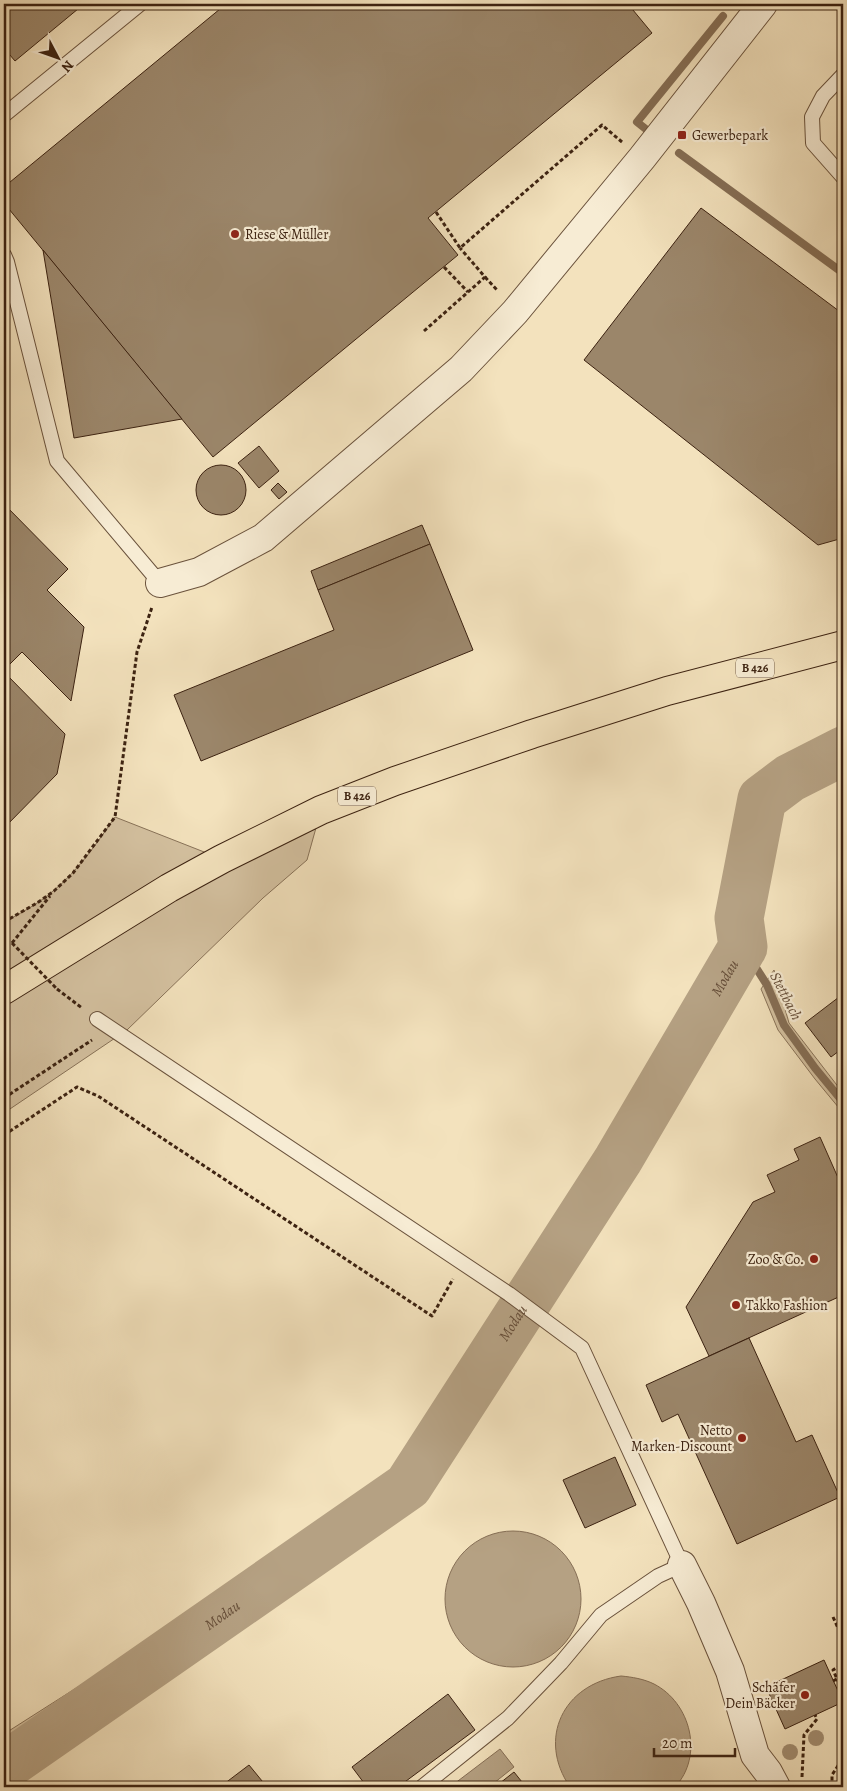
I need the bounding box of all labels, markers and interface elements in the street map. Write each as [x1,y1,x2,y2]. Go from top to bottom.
north arrow [32,32,82,82]
text: N [57,56,78,76]
place label: Gewerbepark [692,126,768,145]
marker: Gewerbepark [676,129,688,141]
place label: Riese & Müller [245,225,329,244]
marker: Riese & Müller [229,228,241,240]
road number: B 426 [736,658,774,678]
road number: B 426 [338,786,376,806]
water label: Modau [706,956,743,1000]
water label: Stettbach [765,968,807,1024]
place label: Zoo & Co. [748,1250,804,1269]
marker: Zoo & Co. [808,1253,820,1265]
place label: Takko Fashion [746,1296,828,1315]
marker: Takko Fashion [730,1299,742,1311]
water label: Modau [494,1301,532,1345]
place label: Netto Marken-Discount [631,1421,732,1456]
marker: Netto Marken-Discount [736,1432,748,1444]
water label: Modau [201,1596,244,1635]
place label: Schäfer Dein Bäcker [725,1678,796,1713]
marker: Schäfer Dein Bäcker [799,1689,811,1701]
scale bar [654,1726,736,1758]
text: 20 m [662,1733,693,1753]

